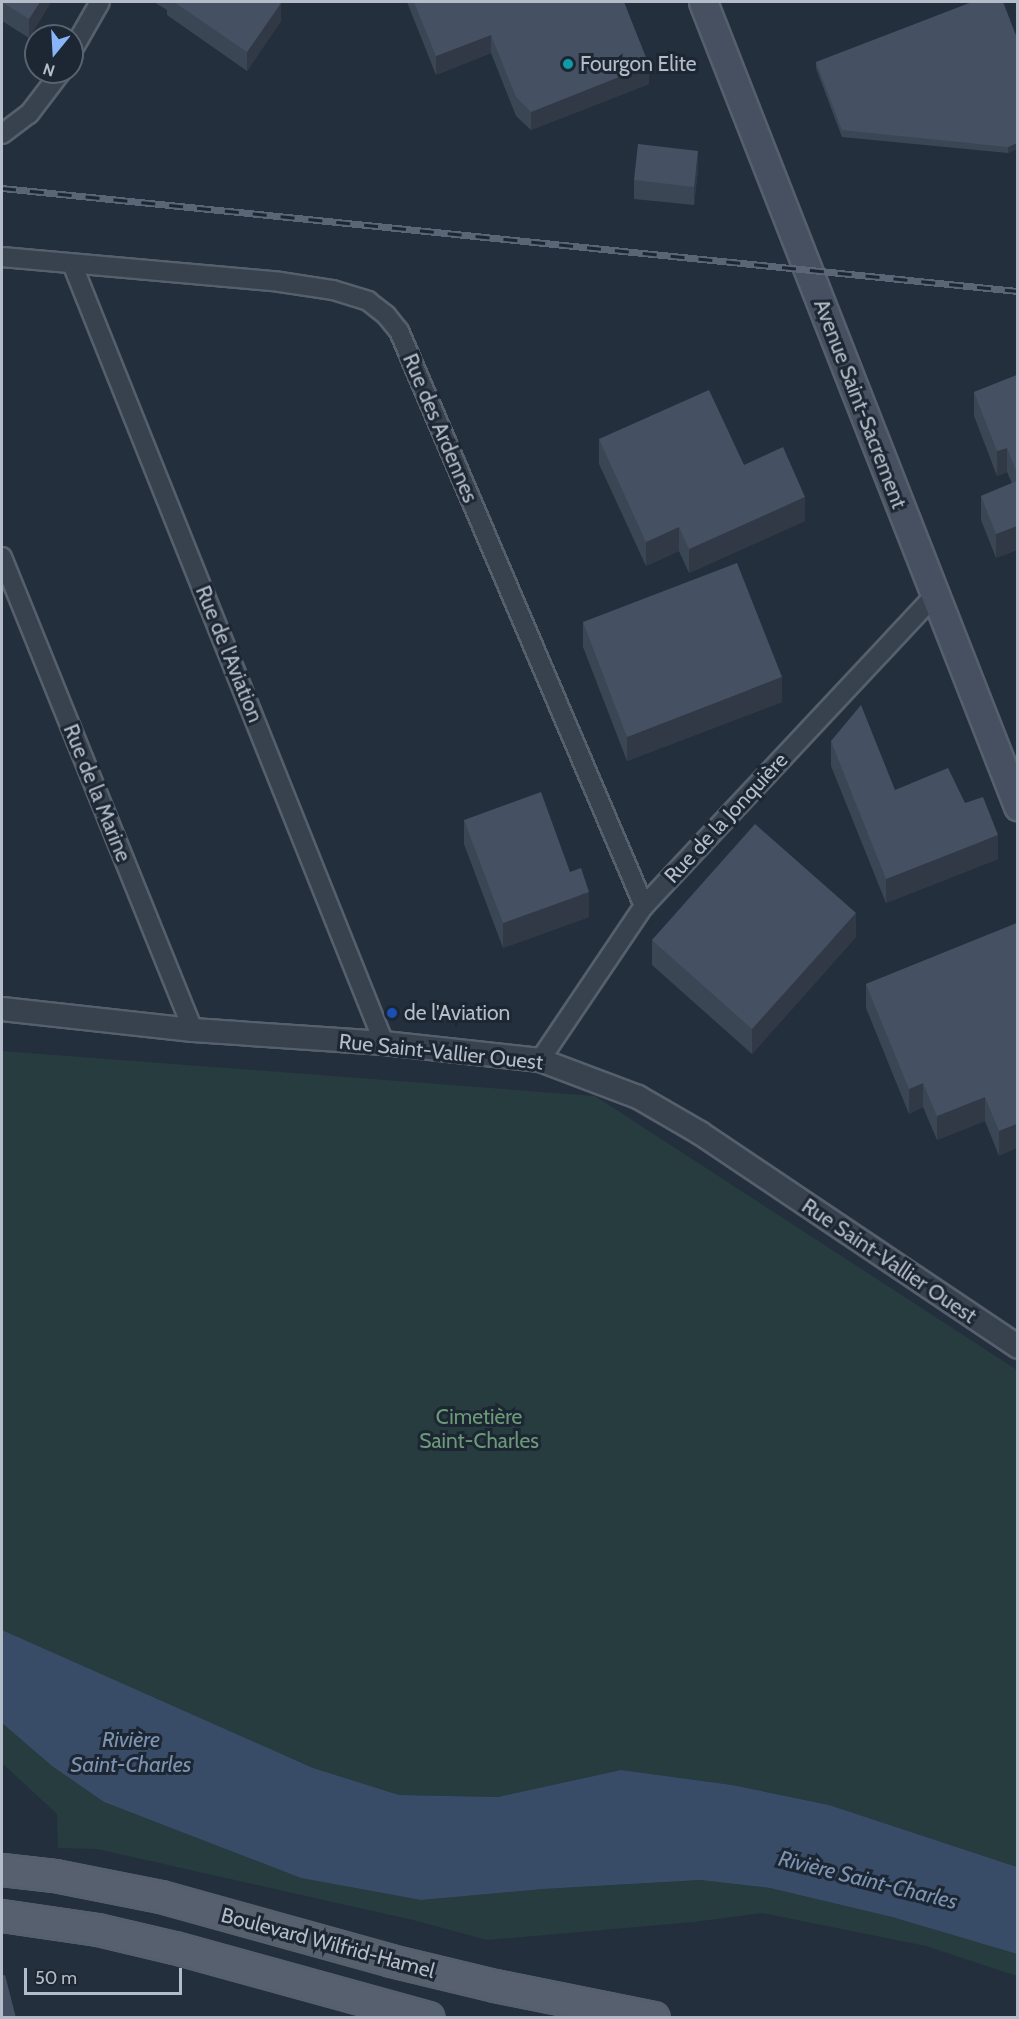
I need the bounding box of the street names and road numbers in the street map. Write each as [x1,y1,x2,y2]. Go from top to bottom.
street label: Avenue Saint-Sacrement [808,296,912,512]
street label: Rue des Ardennes [397,350,483,506]
street label: Rue de l'Aviation [190,582,268,726]
street label: Rue de la Marine [58,720,136,866]
street label: Rue de la Jonquière [659,748,793,888]
street label: Rue Saint-Vallier Ouest [338,1029,544,1075]
street label: Rue Saint-Vallier Ouest [797,1193,981,1329]
street label: Boulevard Wilfrid-Hamel [218,1902,438,1984]

